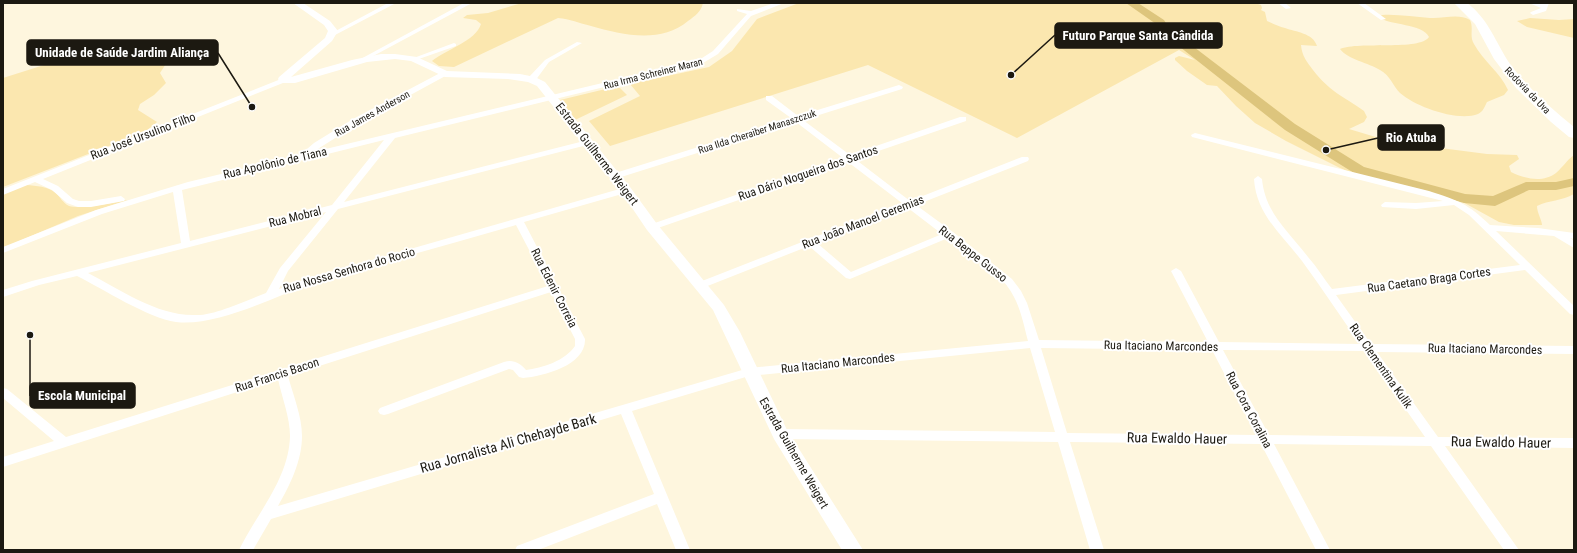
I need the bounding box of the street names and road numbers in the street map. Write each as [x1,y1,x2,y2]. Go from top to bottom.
street label: Rua Irma Schreiner Maran [602,56,704,91]
street label: Rodovia da Uva [1503,65,1553,116]
street label: Rua James Anderson [333,88,412,139]
street label: Estrada Guilherme Weigert [553,100,642,208]
street label: Rua Ilda Cheraiber Manaszczuk [697,107,818,156]
street label: Rua José Ursulino Filho [89,110,197,162]
street label: Rua Dário Nogueira dos Santos [736,142,880,204]
street label: Rua Apolônio de Tiana [222,144,328,182]
street label: Rua João Manoel Geremias [800,192,926,252]
street label: Rua Mobral [267,204,323,230]
street label: Rua Beppe Gusso [936,223,1010,285]
street label: Rua Nossa Senhora do Rocio [281,244,417,296]
street label: Rua Edenir Correia [528,246,580,330]
street label: Rua Caetano Braga Cortes [1366,264,1492,296]
street label: Rua Clementina Kulik [1347,321,1416,411]
street label: Rua Itaciano Marcondes [1104,338,1218,354]
street label: Rua Itaciano Marcondes [1428,341,1542,357]
street label: Rua Itaciano Marcondes [780,350,896,376]
street label: Rua Francis Bacon [233,355,321,395]
street label: Rua Cora Coralina [1223,369,1275,451]
street label: Estrada Guilherme Weigert [756,395,832,511]
street label: Rua Jornalista Ali Chehayde Bark [418,410,598,476]
street label: Rua Ewaldo Hauer [1127,429,1227,447]
street label: Rua Ewaldo Hauer [1451,433,1551,451]

